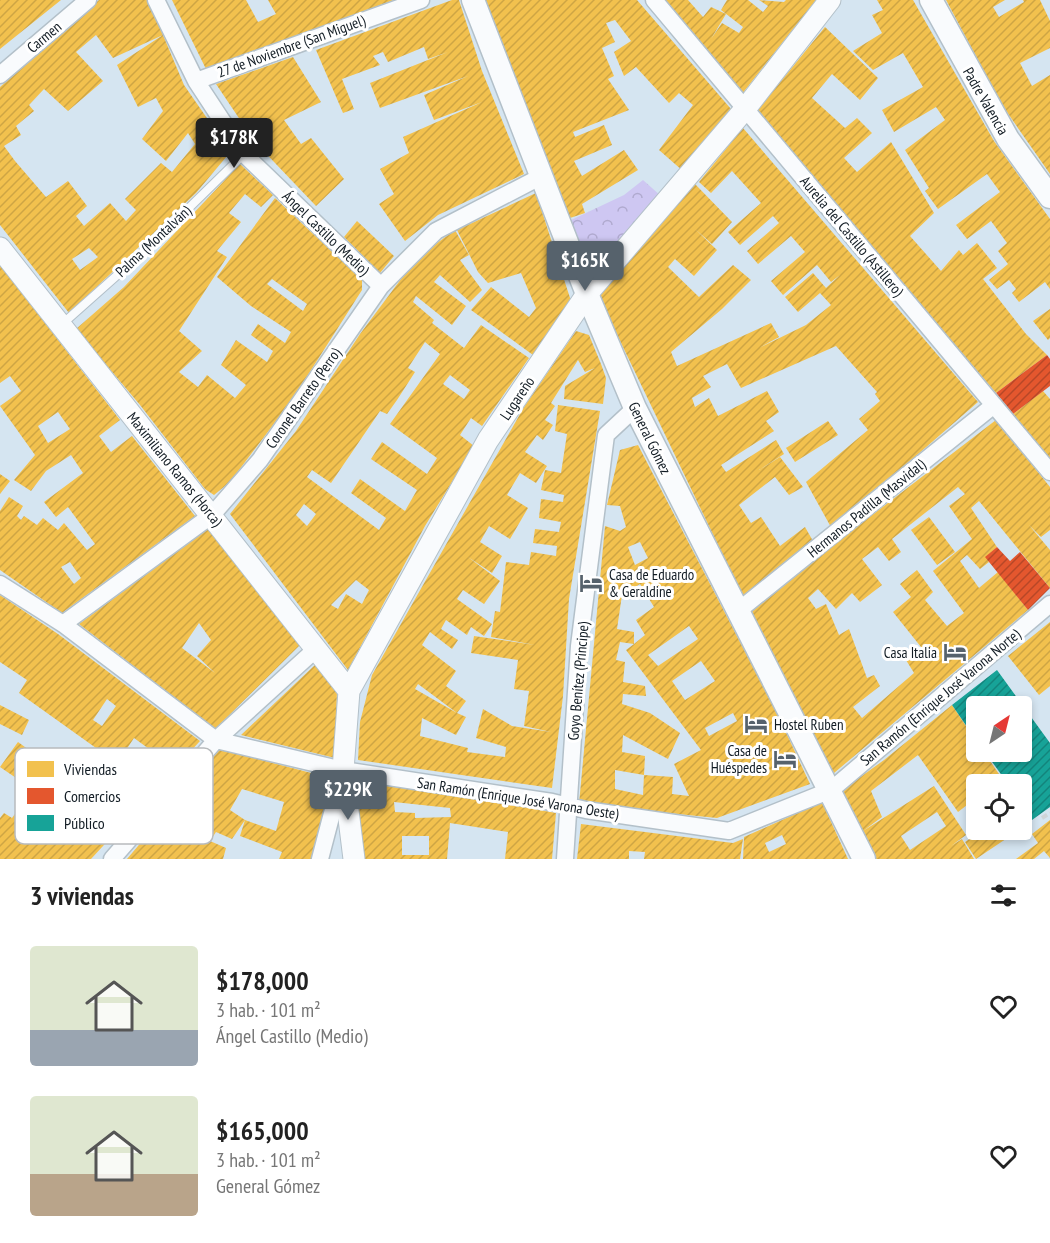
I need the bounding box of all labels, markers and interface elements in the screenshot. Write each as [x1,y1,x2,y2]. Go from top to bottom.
street label: 27 de Noviembre (San Miguel) [214,10,368,82]
street label: Carmen [23,17,65,57]
street label: Padre Valencia [959,64,1013,138]
pin: $178K [192,118,276,169]
text: $178K [210,124,258,150]
street label: Aurelia del Castillo (Astillero) [796,172,908,300]
street label: Ángel Castillo (Medio) [278,187,374,280]
street label: Palma (Montalván) [111,201,195,281]
pin: $165K [543,241,627,292]
text: $165K [561,247,609,273]
street label: Coronel Barreto (Perro) [261,344,345,452]
street label: Lugareño [496,373,538,423]
street label: General Gómez [624,399,676,477]
street label: Maximiliano Ramos (Horca) [123,408,227,530]
street label: Hermanos Padilla (Masvidal) [803,454,929,561]
place label: Casa de Eduardo & Geraldine [609,565,694,601]
hotel icon: Casa de Eduardo & Geraldine [578,570,604,596]
street label: Goyo Benítez (Principe) [563,620,593,741]
street label: San Ramón (Enrique José Varona Norte) [856,624,1024,770]
hotel icon: Casa Italia [942,639,968,665]
place label: Casa Italia [884,643,937,662]
north arrow [966,696,1032,762]
map controls [966,696,1032,840]
hotel icon: Hostel Ruben [743,711,769,737]
place label: Hostel Ruben [774,715,843,734]
place label: Casa de Huéspedes [711,741,767,777]
hotel icon: Casa de Huéspedes [772,746,798,772]
legend [15,748,213,844]
text: Viviendas [63,759,117,779]
pin: $229K [306,770,390,821]
street label: San Ramón (Enrique José Varona Oeste) [416,773,621,823]
button: locate [966,774,1032,840]
text: $229K [324,776,372,802]
text: Comercios [64,786,121,806]
text: Público [64,813,105,833]
text: 3 viviendas [30,879,134,912]
icon: filters [987,879,1020,912]
text: $178,000 [216,964,309,997]
icon: home [78,970,150,1042]
icon: heart [987,990,1020,1023]
text: 3 hab. · 101 m² [216,997,321,1023]
text: Ángel Castillo (Medio) [216,1023,368,1049]
text: $165,000 [216,1114,309,1147]
icon: home [78,1120,150,1192]
icon: heart [987,1140,1020,1173]
text: 3 hab. · 101 m² [216,1147,321,1173]
text: General Gómez [216,1173,320,1199]

